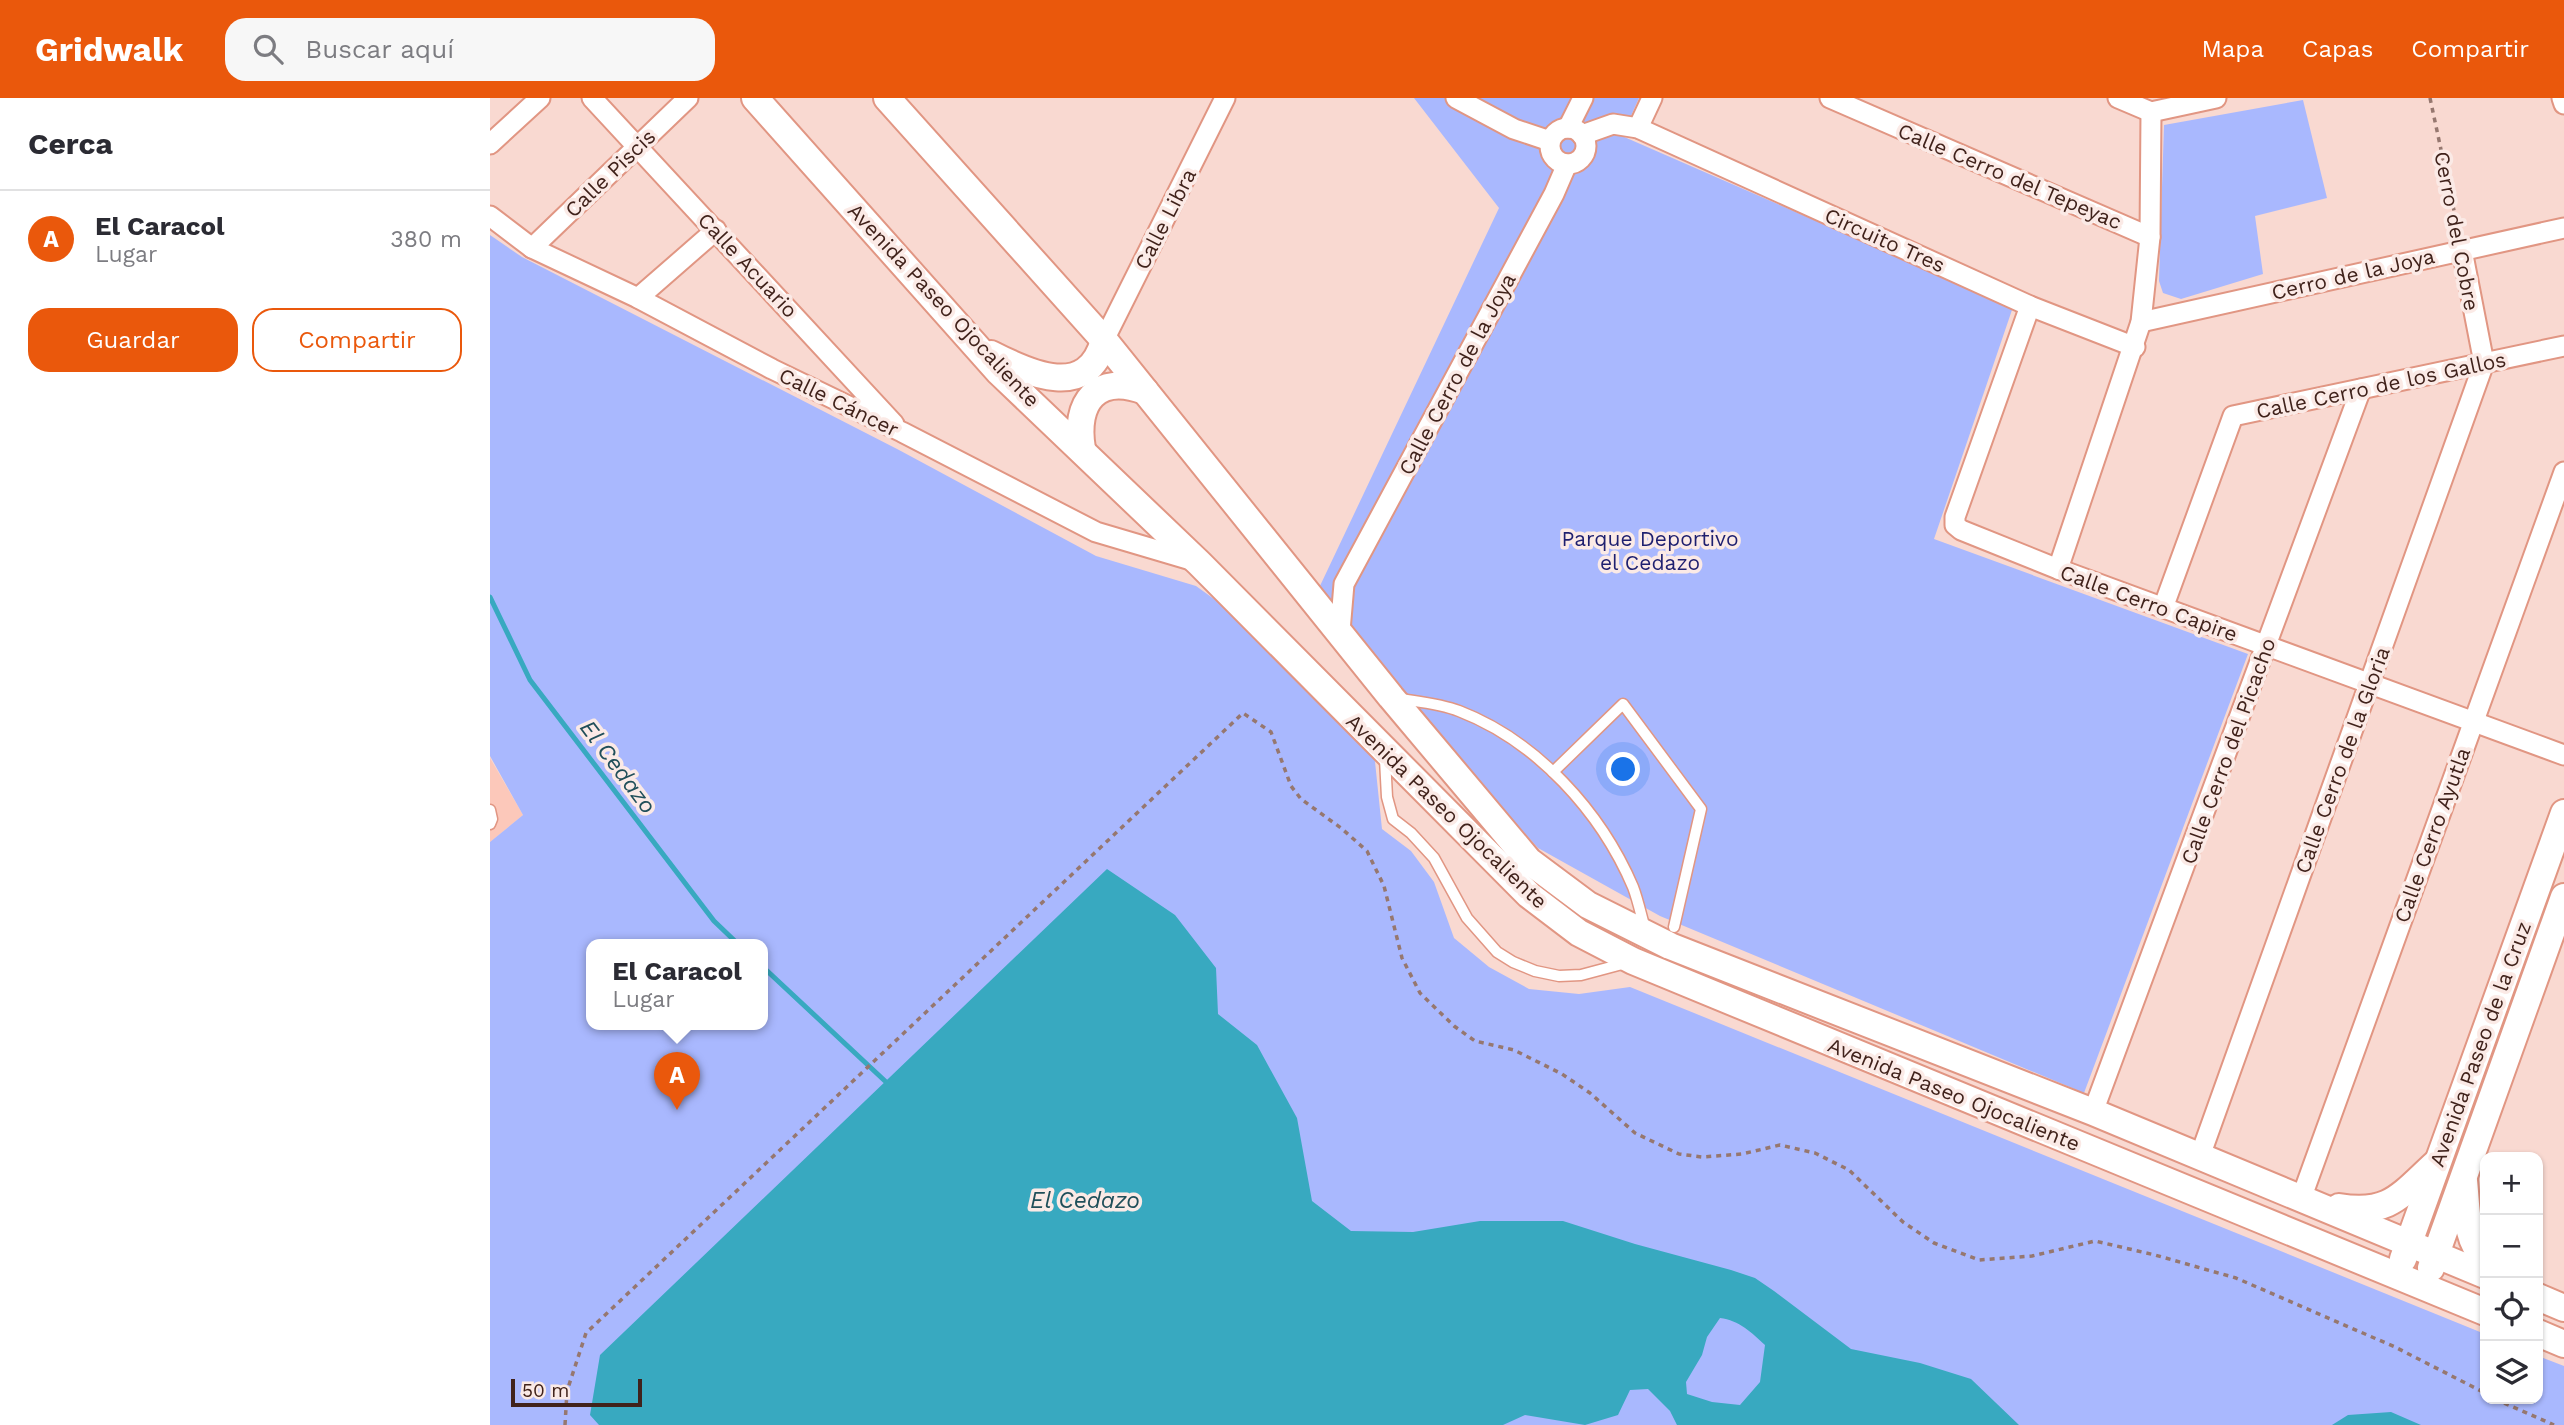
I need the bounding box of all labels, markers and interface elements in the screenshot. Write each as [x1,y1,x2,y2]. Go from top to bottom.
search box [225,18,715,81]
text: Gridwalk [35,30,183,69]
icon: search [249,30,287,68]
text: Buscar aquí [305,34,454,64]
text: Mapa [2201,35,2264,63]
text: Capas [2302,35,2373,63]
text: Compartir [2411,35,2529,63]
street label: Calle Cerro del Tepeyac [1894,117,2126,235]
street label: Calle Piscis [559,124,661,222]
text: Cerca [28,126,113,161]
street label: Cerro del Cobre [2429,149,2485,313]
street label: Calle Libra [1129,164,1201,274]
street label: Avenida Paseo Ojocaliente [843,198,1045,412]
street label: Circuito Tres [1821,202,1949,278]
street label: Calle Acuario [693,207,803,323]
text: El Caracol [95,211,225,241]
text: A [43,226,59,253]
text: 380 m [390,226,462,253]
text: Lugar [95,241,157,268]
street label: Cerro de la Joya [2269,243,2437,305]
street label: Calle Cerro de la Joya [1393,269,1521,479]
button: Guardar [28,308,238,372]
button: Compartir [252,308,462,372]
street label: Calle Cerro de los Gallos [2254,346,2508,424]
street label: Calle Cáncer [775,362,903,442]
park label: Parque Deportivo el Cedazo [1561,526,1739,575]
street label: Calle Cerro Capire [2057,559,2241,647]
street label: Calle Cerro del Picacho [2175,634,2281,868]
street label: Calle Cerro de la Gloria [2289,643,2395,877]
street label: Avenida Paseo Ojocaliente [1341,708,1553,914]
water label: El Cedazo [574,715,662,819]
street label: Calle Cerro Ayutla [2389,744,2475,926]
your location [1606,752,1640,786]
street label: Avenida Paseo de la Cruz [2424,918,2536,1170]
popup [586,939,768,1030]
text: El Caracol [612,956,742,986]
text: Lugar [612,986,675,1013]
street label: Avenida Paseo Ojocaliente [1824,1032,2084,1156]
pin: A [654,1052,700,1110]
map controls [2480,1152,2543,1404]
button: + [2480,1152,2543,1215]
water label: El Cedazo [1030,1187,1140,1214]
button: − [2480,1215,2543,1278]
button: locate [2480,1278,2543,1341]
button: layers [2480,1341,2543,1404]
scale bar [511,1376,642,1408]
text: 50 m [522,1379,569,1402]

